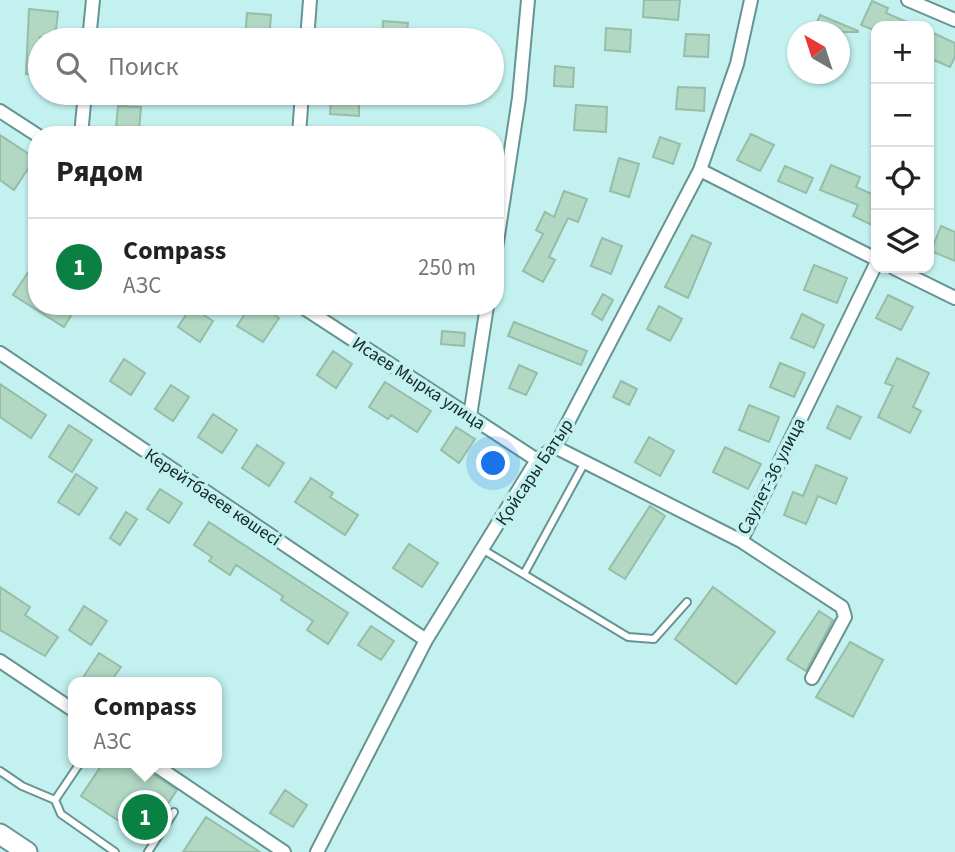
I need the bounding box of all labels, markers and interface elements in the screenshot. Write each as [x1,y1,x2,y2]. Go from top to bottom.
north arrow [787,21,850,84]
map controls [871,21,934,273]
button: + [871,21,934,84]
search box [28,28,504,105]
icon: search [52,48,90,86]
text: Поиск [108,48,178,85]
button: − [871,84,934,147]
button: locate [871,147,934,210]
text: Рядом [56,150,144,193]
button: layers [871,210,934,273]
text: Compass [123,232,226,269]
text: 1 [73,251,85,284]
text: 250 m [418,251,476,284]
text: АЗС [123,269,161,302]
street label: Исаев Мырка улица [347,331,490,436]
street label: Қойсары Батыр [489,414,579,531]
street label: Саулет-36 улица [731,414,812,539]
street label: Керейтбаеев көшесі [140,443,286,552]
your location [476,446,510,480]
popup [68,677,222,768]
text: Compass [93,688,197,725]
text: АЗС [93,725,132,758]
pin: 1 [122,791,168,843]

